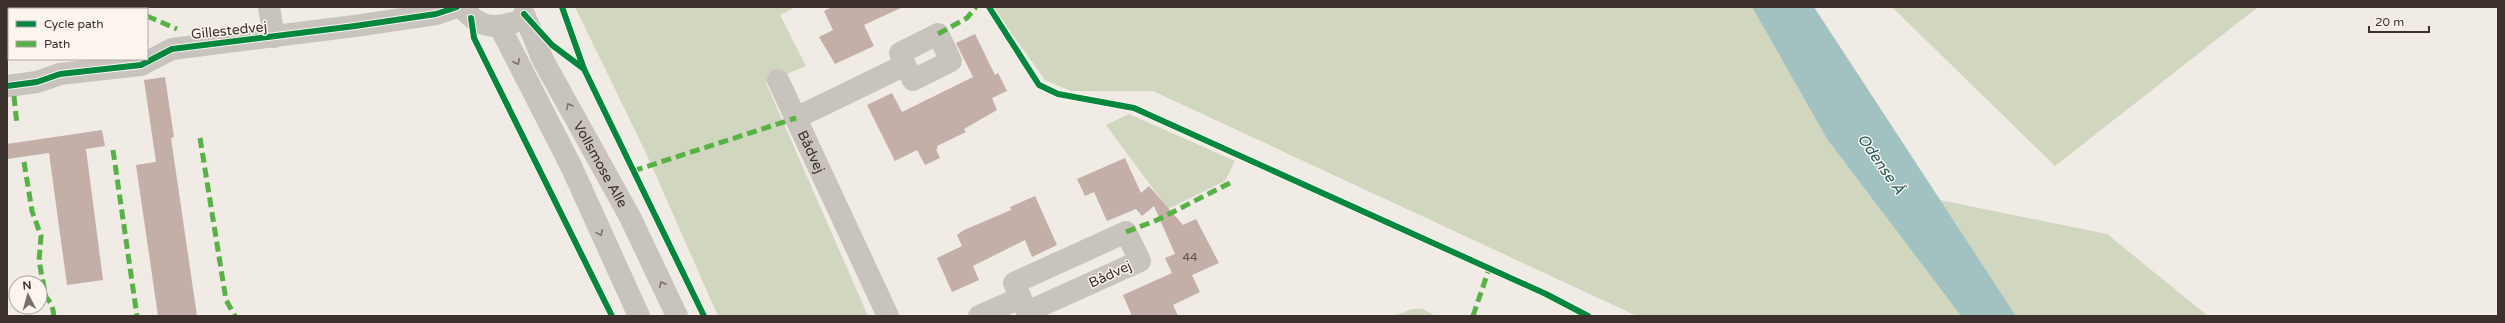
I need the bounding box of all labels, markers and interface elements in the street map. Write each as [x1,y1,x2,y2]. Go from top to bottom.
legend [8,8,148,60]
scale bar [2369,8,2429,34]
text: 20 m [2375,15,2404,29]
text: Cycle path [44,17,103,31]
street label: Gillestedvej [190,18,268,43]
text: Path [44,37,70,51]
one-way arrow [512,58,520,66]
one-way arrow [566,103,573,110]
street label: Vollsmose Alle [570,118,631,211]
street label: Bådvej [794,128,828,176]
water label: Odense Å [1854,130,1908,198]
one-way arrow [595,228,603,236]
house number: 44 [1182,250,1198,264]
street label: Bådvej [1086,257,1134,292]
north arrow [8,275,48,315]
text: N [22,279,32,292]
one-way arrow [659,280,667,288]

